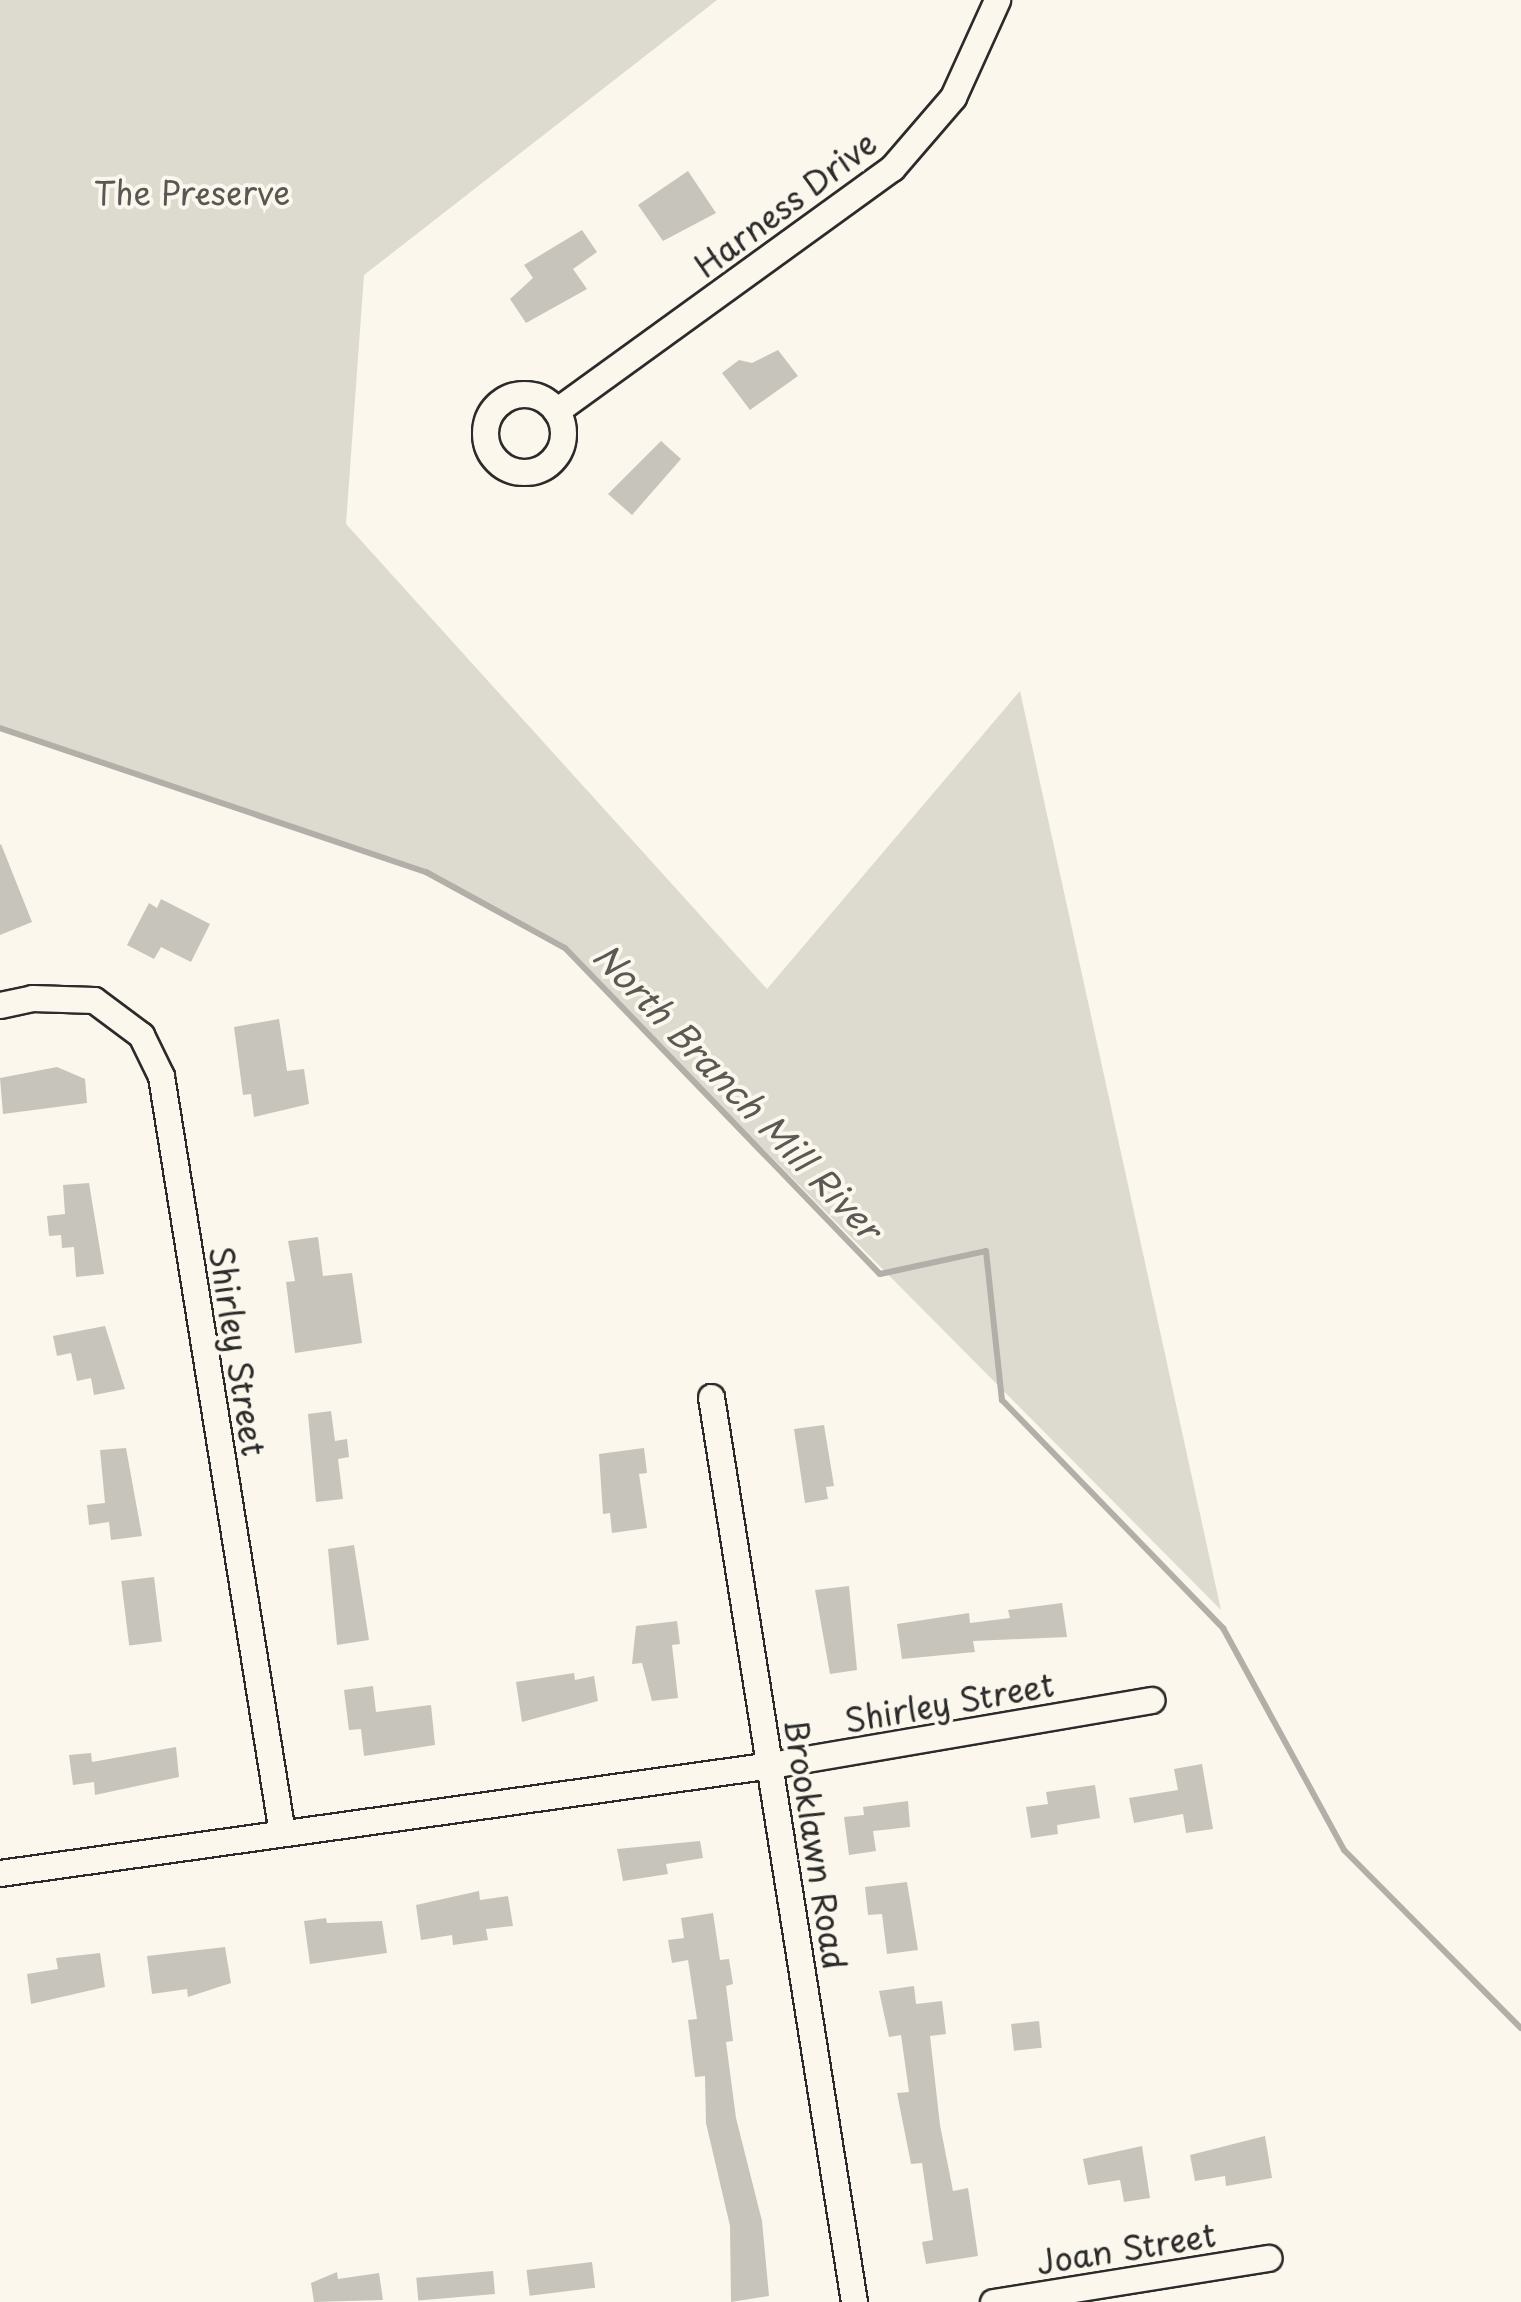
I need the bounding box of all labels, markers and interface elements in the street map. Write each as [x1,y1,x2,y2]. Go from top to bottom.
street label: Harness Drive [686,123,884,285]
park label: The Preserve [94,173,290,211]
water label: North Branch Mill River [584,933,892,1249]
street label: Shirley Street [202,1242,274,1460]
street label: Shirley Street [840,1664,1058,1740]
street label: Brooklawn Road [777,1716,855,1972]
street label: Joan Street [1034,2215,1218,2281]

